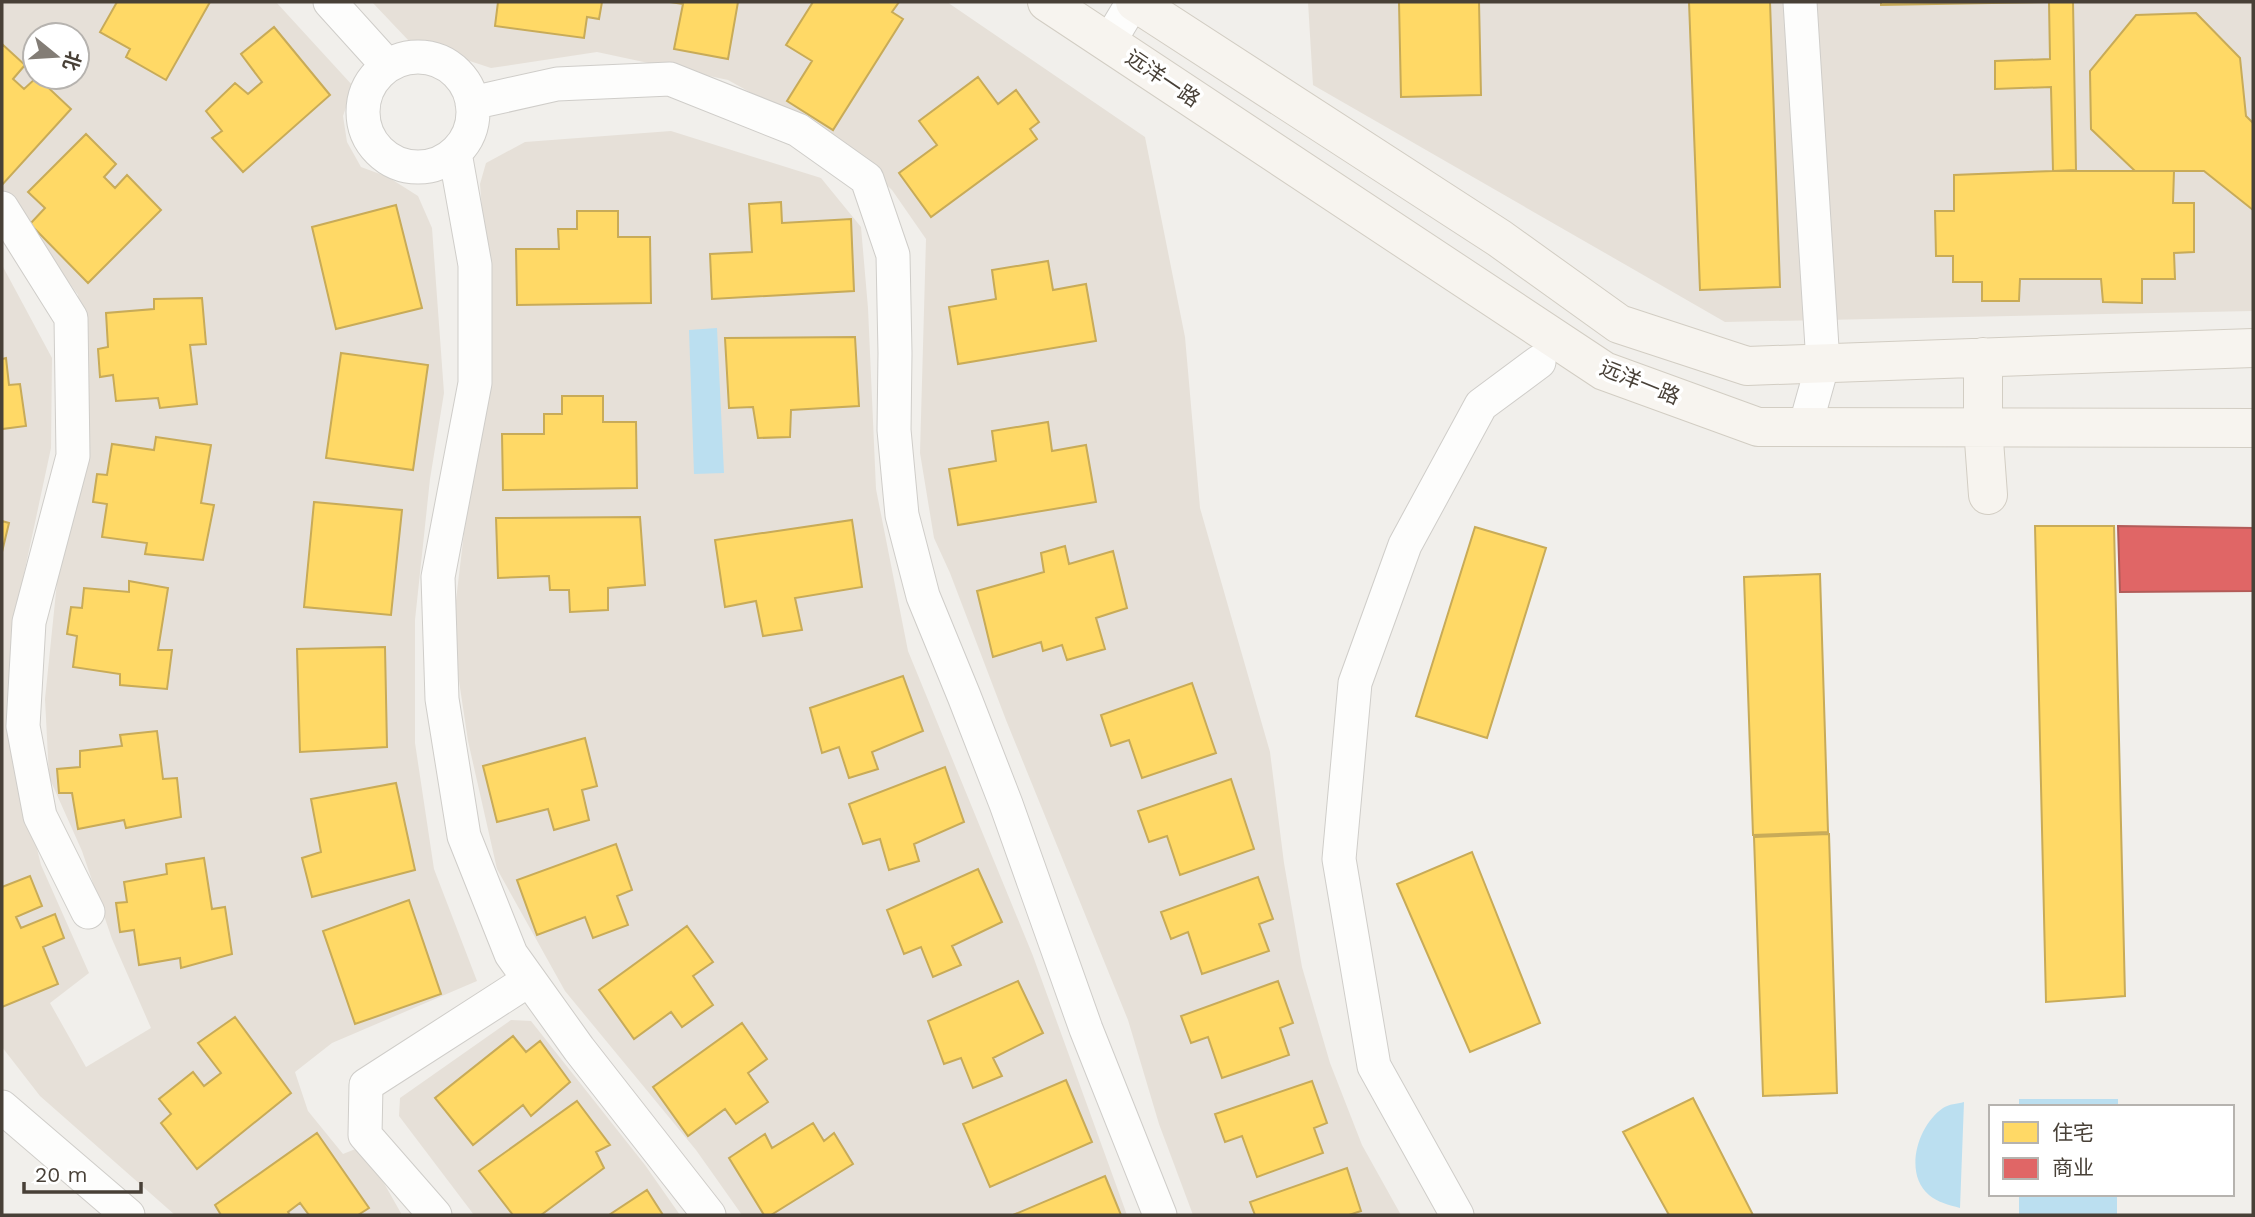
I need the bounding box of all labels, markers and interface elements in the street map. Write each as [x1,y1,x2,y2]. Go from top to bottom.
north arrow [21,21,91,91]
street label: 远洋一路 [1121,44,1205,112]
text: 北 [58,49,86,74]
street label: 远洋一路 [1596,355,1684,409]
legend [1989,1105,2234,1196]
text: 住宅 [2052,1120,2094,1145]
scale bar [24,1150,142,1194]
text: 商业 [2052,1155,2094,1180]
text: 20 m [35,1162,87,1187]

